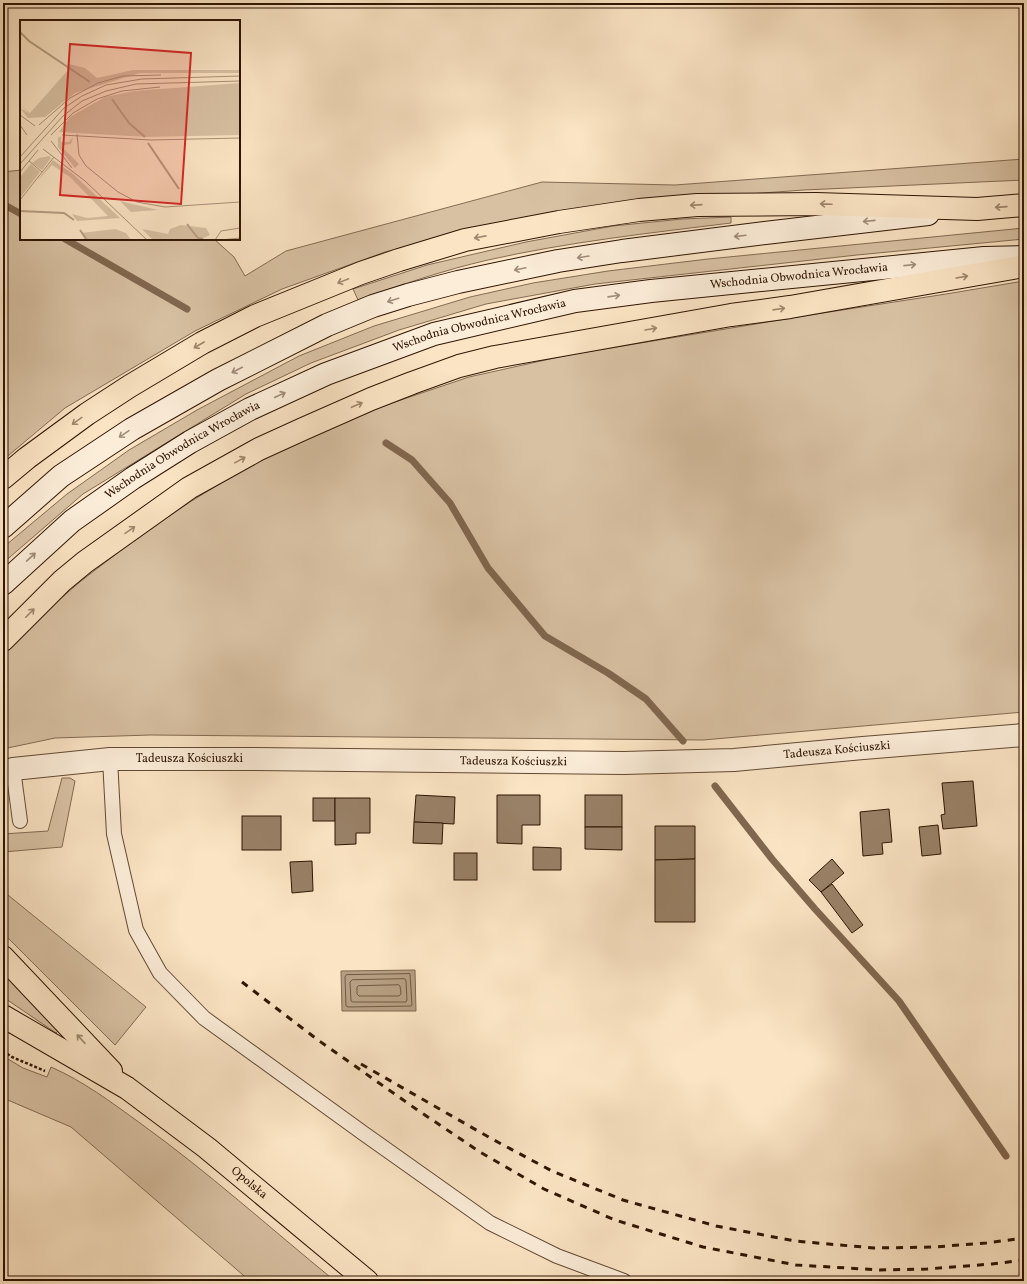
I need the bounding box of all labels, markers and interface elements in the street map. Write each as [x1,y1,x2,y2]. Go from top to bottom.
inset map [20,20,240,240]
one-way arrow [690,201,703,209]
one-way arrow [820,201,833,208]
one-way arrow [995,203,1008,210]
one-way arrow [863,217,876,225]
one-way arrow [734,232,747,240]
one-way arrow [474,233,487,241]
one-way arrow [577,253,590,261]
street label: Wschodnia Obwodnica Wrocławia [709,260,889,293]
one-way arrow [903,261,916,269]
one-way arrow [513,265,526,273]
one-way arrow [955,273,968,281]
one-way arrow [337,277,349,285]
one-way arrow [607,292,620,300]
street label: Wschodnia Obwodnica Wrocławia [391,295,568,356]
one-way arrow [388,296,400,304]
one-way arrow [772,305,785,313]
one-way arrow [644,325,657,333]
one-way arrow [193,341,205,349]
one-way arrow [231,367,243,374]
one-way arrow [273,391,285,398]
street label: Wschodnia Obwodnica Wrocławia [102,397,263,503]
one-way arrow [351,401,363,408]
one-way arrow [71,417,82,425]
one-way arrow [118,431,130,439]
one-way arrow [234,456,246,464]
one-way arrow [124,526,135,534]
one-way arrow [26,552,36,562]
one-way arrow [26,608,35,618]
street label: Tadeusza Kościuszki [783,738,891,763]
street label: Tadeusza Kościuszki [136,751,244,767]
street label: Tadeusza Kościuszki [460,753,568,770]
one-way arrow [77,1035,86,1045]
street label: Opolska [227,1163,271,1203]

